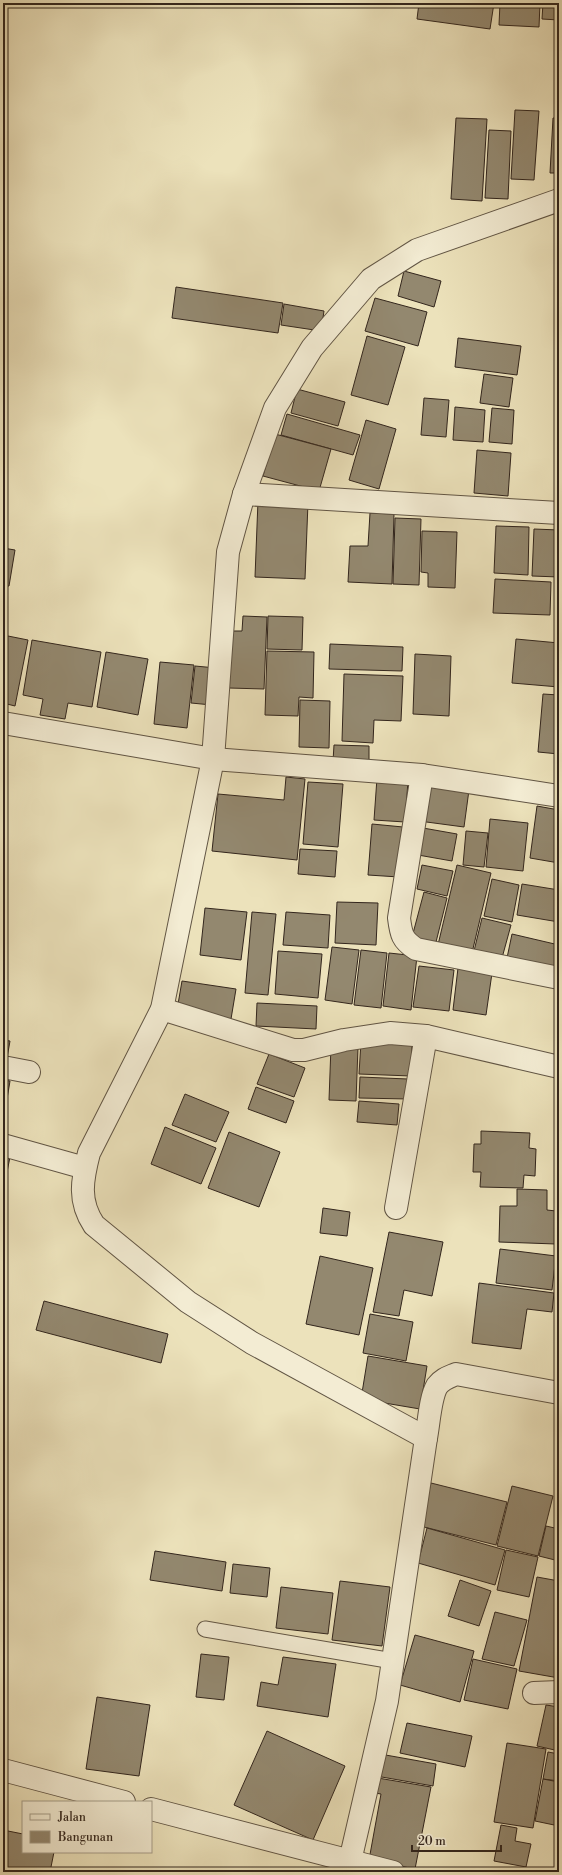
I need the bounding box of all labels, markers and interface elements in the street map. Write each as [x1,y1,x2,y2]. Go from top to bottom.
legend [22,1801,152,1853]
text: Jalan [57,1810,86,1825]
scale bar [412,1827,501,1853]
text: Bangunan [57,1830,113,1845]
text: 20 m [418,1834,446,1849]

